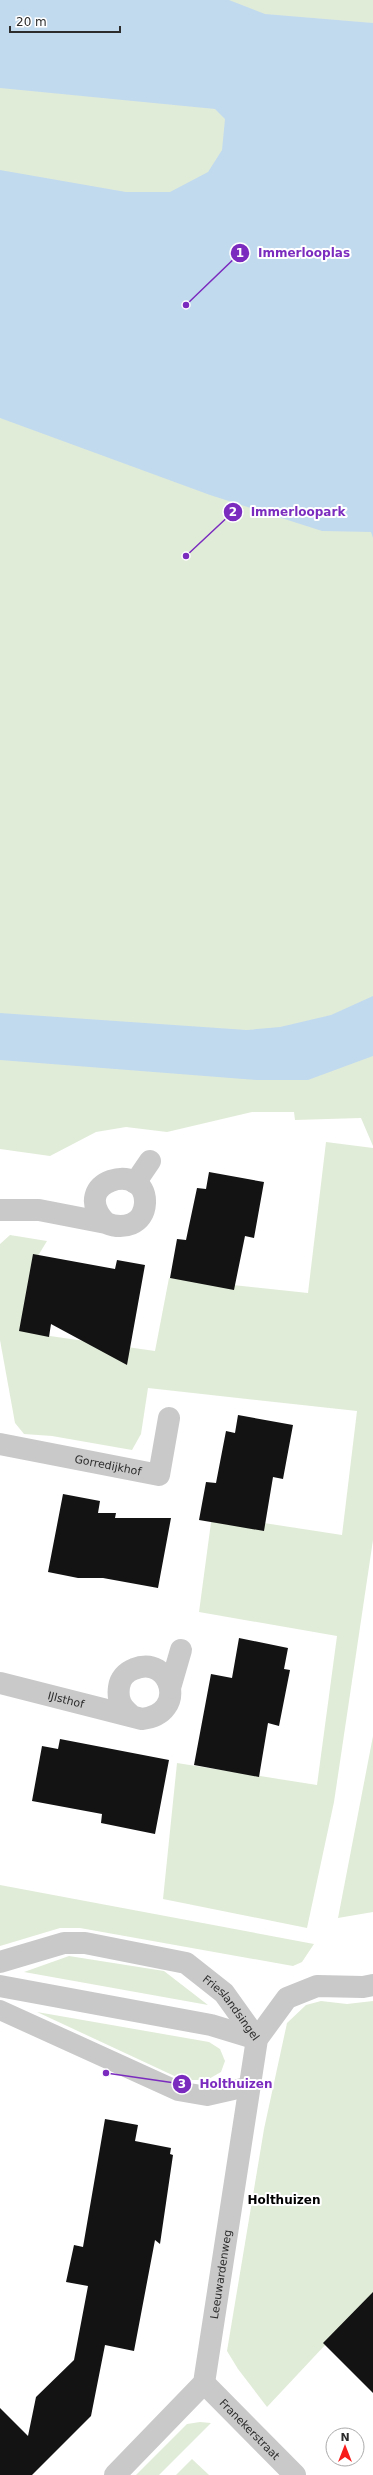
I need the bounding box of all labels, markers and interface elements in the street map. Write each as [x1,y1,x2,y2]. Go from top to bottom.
scale bar [10,8,120,34]
text: 20 m [16,15,47,29]
callout: Immerlooplas [230,241,358,265]
text: 1 [236,246,244,260]
text: Immerlooplas [258,246,350,260]
callout: Immerloopark [223,500,354,524]
text: 2 [229,505,237,519]
text: Immerloopark [251,505,346,519]
street label: Gorredijkhof [73,1452,144,1478]
street label: IJlsthof [46,1689,87,1711]
street label: Frieslandsingel [200,1972,262,2043]
callout: Holthuizen [172,2072,281,2096]
text: 3 [178,2077,186,2091]
text: Holthuizen [199,2077,273,2091]
district label: Holthuizen [247,2193,321,2207]
street label: Leeuwardenweg [207,2229,234,2320]
street label: Franekerstraat [217,2396,283,2463]
north arrow [325,2427,365,2467]
text: N [340,2431,350,2444]

